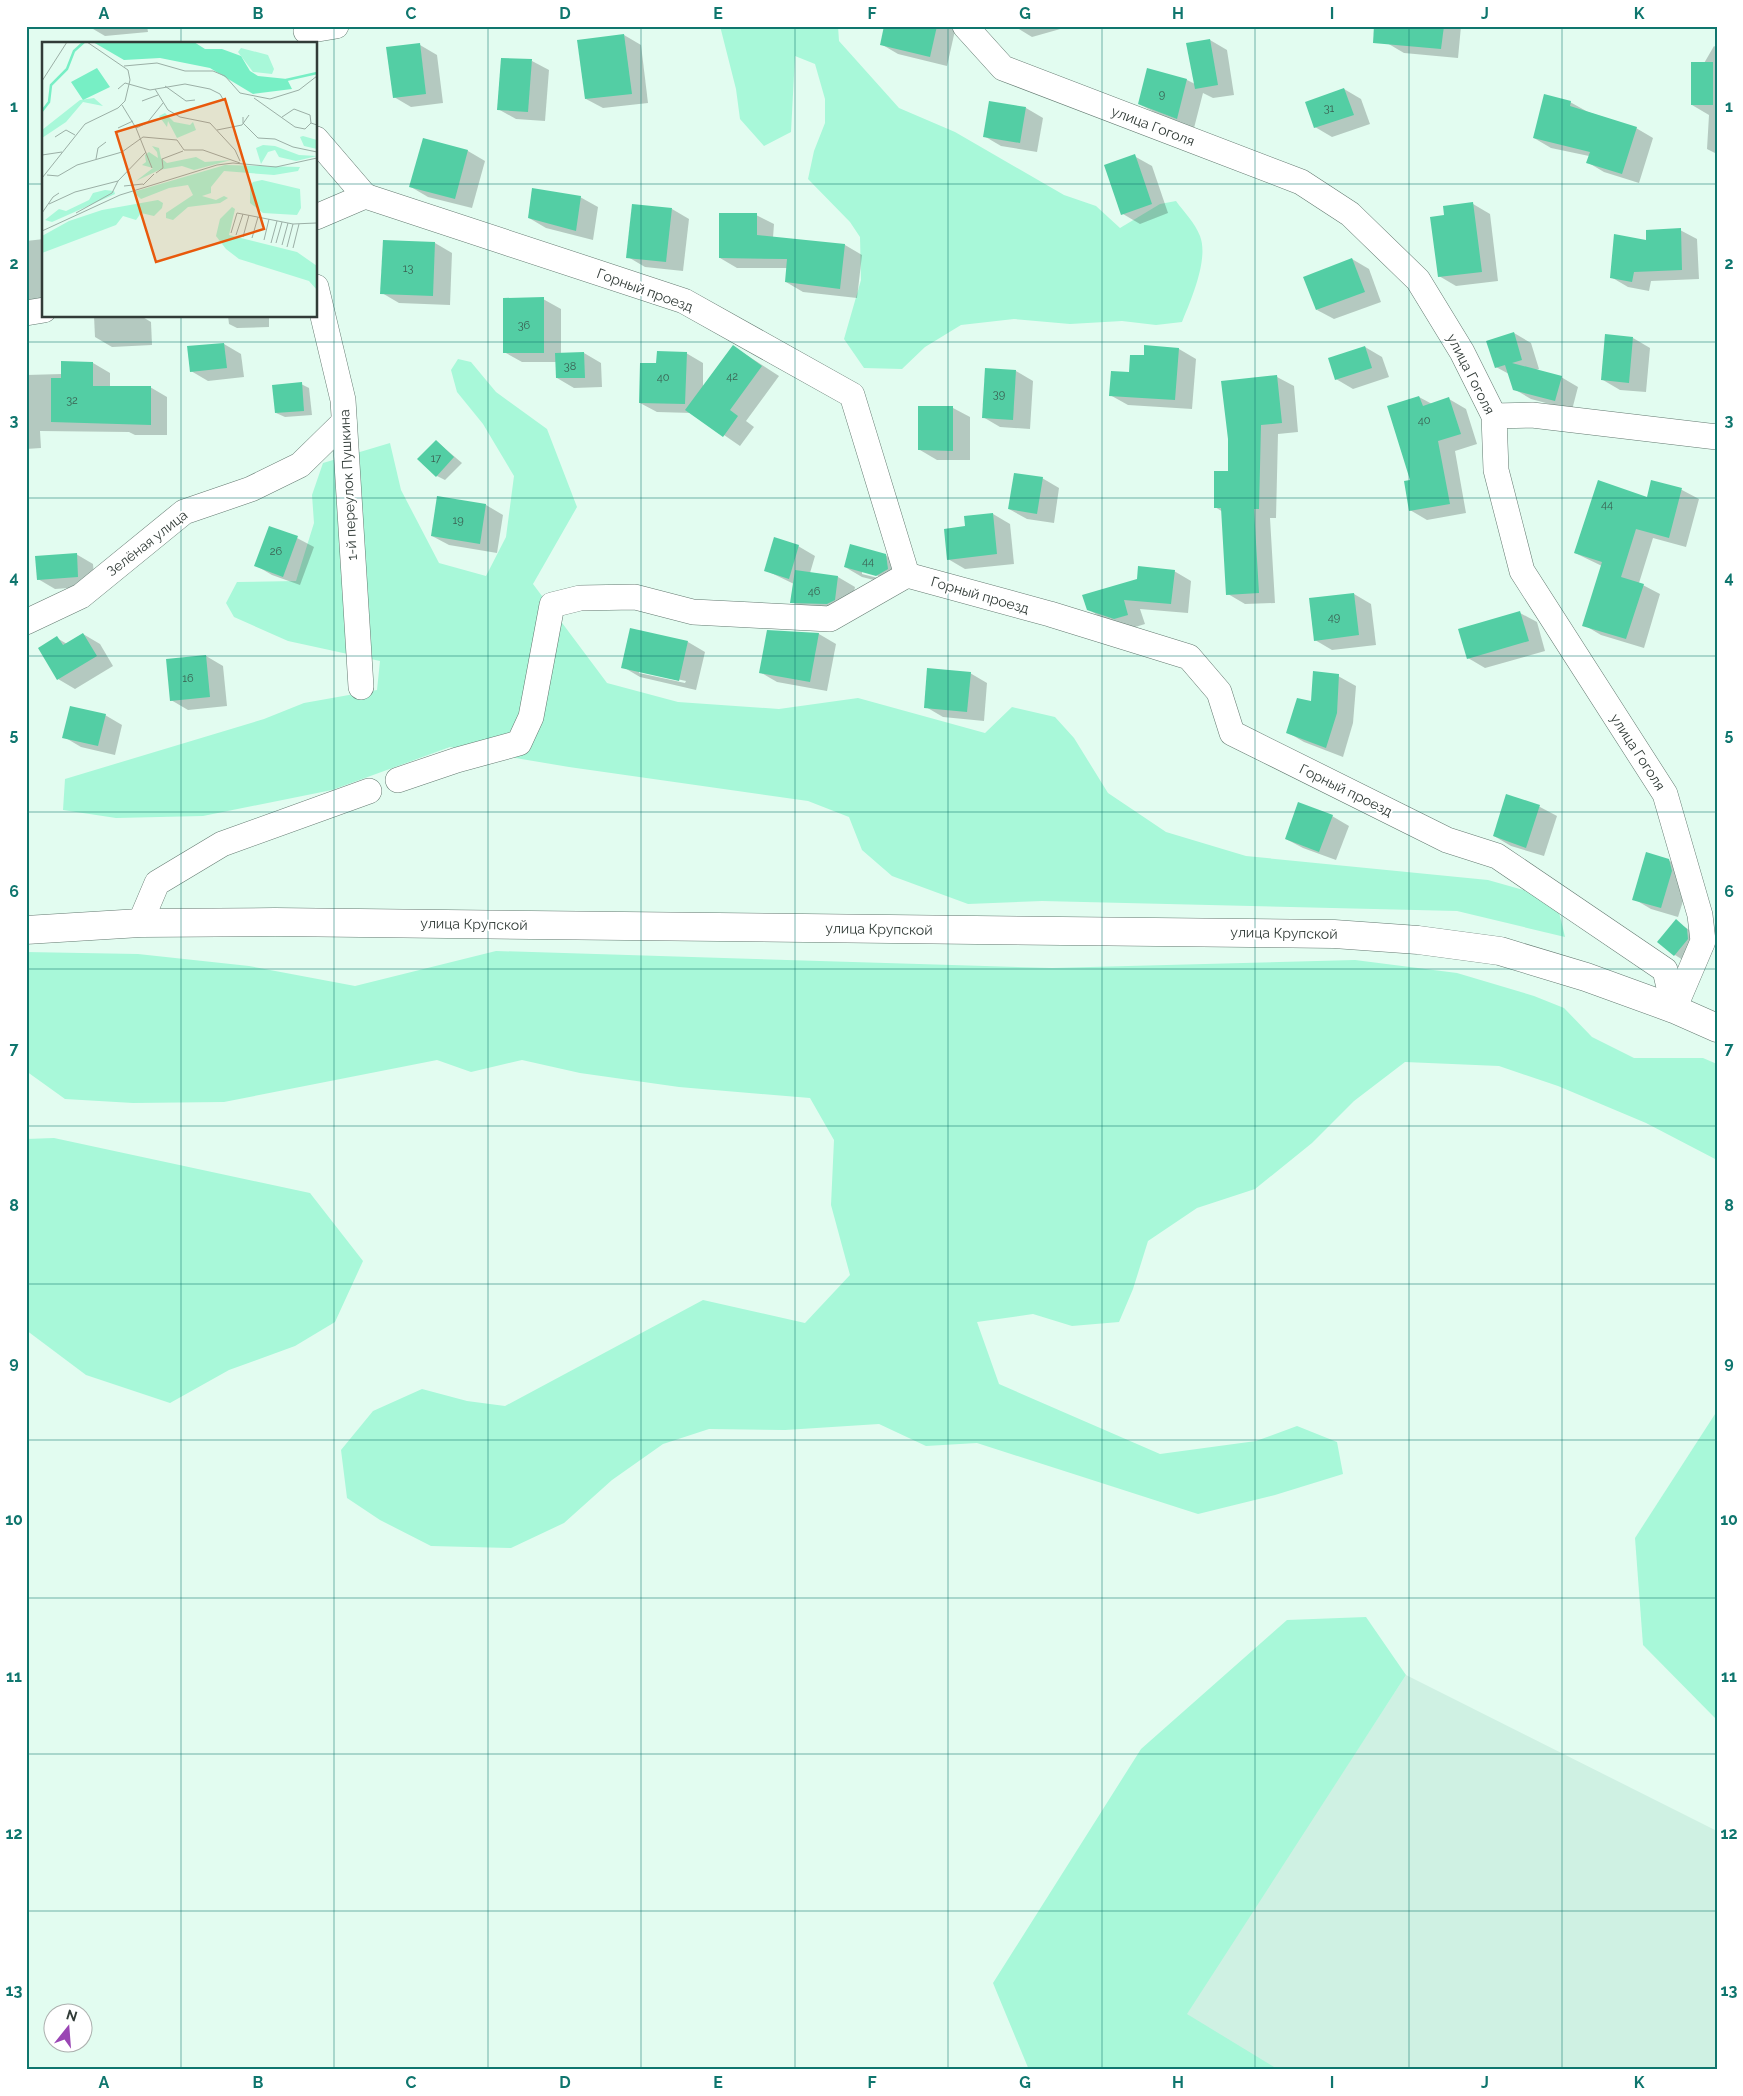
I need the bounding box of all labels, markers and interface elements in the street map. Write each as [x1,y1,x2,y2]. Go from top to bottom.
text: A [99,4,110,23]
text: B [253,4,264,23]
text: C [406,4,417,23]
text: D [559,4,571,23]
text: E [713,4,723,23]
text: F [867,4,877,23]
text: G [1019,4,1031,23]
text: H [1172,4,1184,23]
text: I [1330,4,1334,23]
text: J [1481,4,1489,23]
text: K [1634,4,1645,23]
inset map [42,42,318,318]
house number: 9 [1159,88,1165,101]
text: 1 [10,97,18,116]
text: 1 [1725,97,1733,116]
house number: 31 [1324,102,1335,115]
street label: улица Гоголя [1109,103,1197,149]
text: 2 [9,254,19,273]
text: 2 [1724,254,1734,273]
house number: 13 [403,262,413,275]
street label: Горный проезд [595,265,695,315]
house number: 36 [518,319,531,332]
street label: улица Гоголя [1444,331,1498,417]
house number: 38 [564,360,576,373]
house number: 42 [726,370,738,383]
house number: 40 [657,371,670,384]
house number: 39 [993,388,1005,401]
house number: 32 [66,394,78,407]
street label: 1-й переулок Пушкина [336,409,360,561]
text: 3 [10,411,19,430]
text: 3 [1725,411,1734,430]
house number: 40 [1418,414,1431,427]
house number: 17 [431,452,441,465]
house number: 44 [1601,498,1613,511]
street label: Зелёная улица [104,507,190,579]
house number: 19 [452,514,464,527]
house number: 26 [270,545,283,558]
house number: 44 [862,555,874,568]
text: 4 [9,568,19,587]
text: 4 [1724,568,1734,587]
street label: Горный проезд [929,573,1031,617]
house number: 46 [808,585,821,598]
house number: 49 [1328,611,1340,624]
house number: 16 [182,672,194,685]
street label: улица Гоголя [1607,711,1669,793]
text: 5 [10,725,19,744]
text: 5 [1725,725,1734,744]
street label: Горный проезд [1297,761,1395,819]
text: 6 [9,882,19,901]
text: 6 [1724,882,1734,901]
street label: улица Крупской [420,915,528,933]
street label: улица Крупской [825,920,933,938]
street label: улица Крупской [1230,924,1338,942]
text: 7 [10,1039,19,1058]
text: 7 [1725,1039,1734,1058]
text: 8 [9,1196,19,1215]
text: 8 [1724,1196,1734,1215]
text: 9 [9,1353,19,1372]
text: 9 [1724,1353,1734,1372]
text: 10 [5,1510,23,1529]
text: 10 [1720,1510,1738,1529]
text: 11 [6,1667,22,1686]
text: 11 [1721,1667,1737,1686]
text: 12 [6,1824,22,1843]
text: 12 [1721,1824,1737,1843]
text: 13 [6,1981,22,2000]
text: 13 [1721,1981,1737,2000]
north arrow [42,2004,92,2054]
text: N [64,2006,79,2025]
text: A [99,2073,110,2092]
text: B [253,2073,264,2092]
text: C [406,2073,417,2092]
text: D [559,2073,571,2092]
text: E [713,2073,723,2092]
text: F [867,2073,877,2092]
text: G [1019,2073,1031,2092]
text: H [1172,2073,1184,2092]
text: I [1330,2073,1334,2092]
text: J [1481,2073,1489,2092]
text: K [1634,2073,1645,2092]

